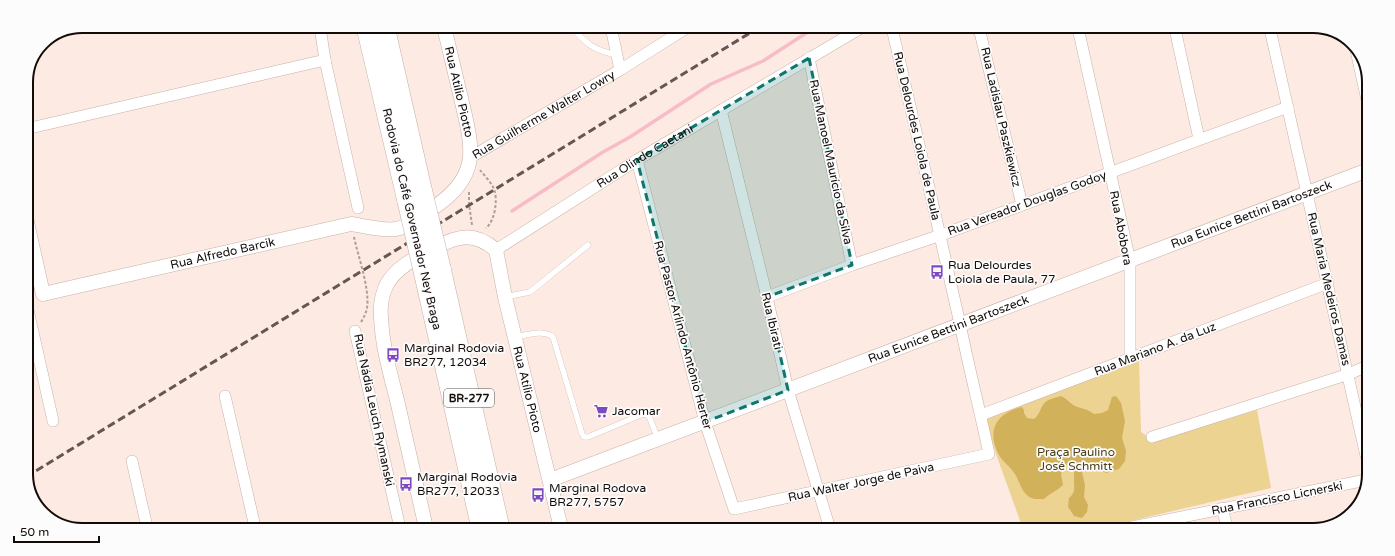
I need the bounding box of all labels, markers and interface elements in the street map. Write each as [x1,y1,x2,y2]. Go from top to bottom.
street label: Rua Atilio Piotto [442,45,476,139]
street label: Rua Ladislau Paszkiewicz [978,46,1024,188]
street label: Rua Delourdes Loiola de Paula [891,50,943,222]
street label: Rua Guilherme Walter Lowry [470,67,618,162]
street label: Rua Manoel Maurício da Silva [807,78,855,246]
street label: Rodovia do Café Governador Ney Braga [380,107,444,331]
street label: Rua Olindo Caetani [594,122,696,191]
street label: Rua Vereador Douglas Godoy [946,168,1109,238]
street label: Rua Eunice Bettini Bartoszeck [1169,177,1334,251]
street label: Rua Abóbora [1107,190,1135,266]
street label: Rua Maria Medeiros Damas [1305,211,1354,367]
street label: Rua Alfredo Barcik [169,234,277,272]
street label: Rua Pastor Arlindo Antônio Herter [651,239,715,431]
place label: Rua Delourdes Loiola de Paula, 77 [948,258,1056,286]
bus stop icon: Rua Delourdes Loiola de Paula, 77 [929,264,945,280]
street label: Rua Ibirati [759,291,785,351]
street label: Rua Eunice Bettini Bartoszeck [866,292,1031,366]
street label: Rua Mariano A. da Luz [1092,319,1218,379]
street label: Rua Nádia Leuch Rymanski [351,332,397,488]
place label: Marginal Rodovia BR277, 12034 [404,341,504,369]
street label: Rua Atílio Pioto [510,345,545,434]
bus stop icon: Marginal Rodovia BR277, 12034 [385,347,401,363]
road number: BR-277 [444,389,494,407]
supermarket icon: Jacomar [593,403,609,419]
place label: Jacomar [612,404,661,418]
park label: Praça Paulino José Schmitt [1037,445,1115,473]
street label: Rua Walter Jorge de Paiva [787,460,935,504]
place label: Marginal Rodovia BR277, 12033 [417,470,517,498]
bus stop icon: Marginal Rodovia BR277, 12033 [398,476,414,492]
street label: Rua Francisco Licnerski [1210,478,1344,518]
place label: Marginal Rodova BR277, 5757 [549,481,646,509]
bus stop icon: Marginal Rodova BR277, 5757 [530,487,546,503]
scale bar [14,518,99,544]
text: 50 m [20,525,49,539]

